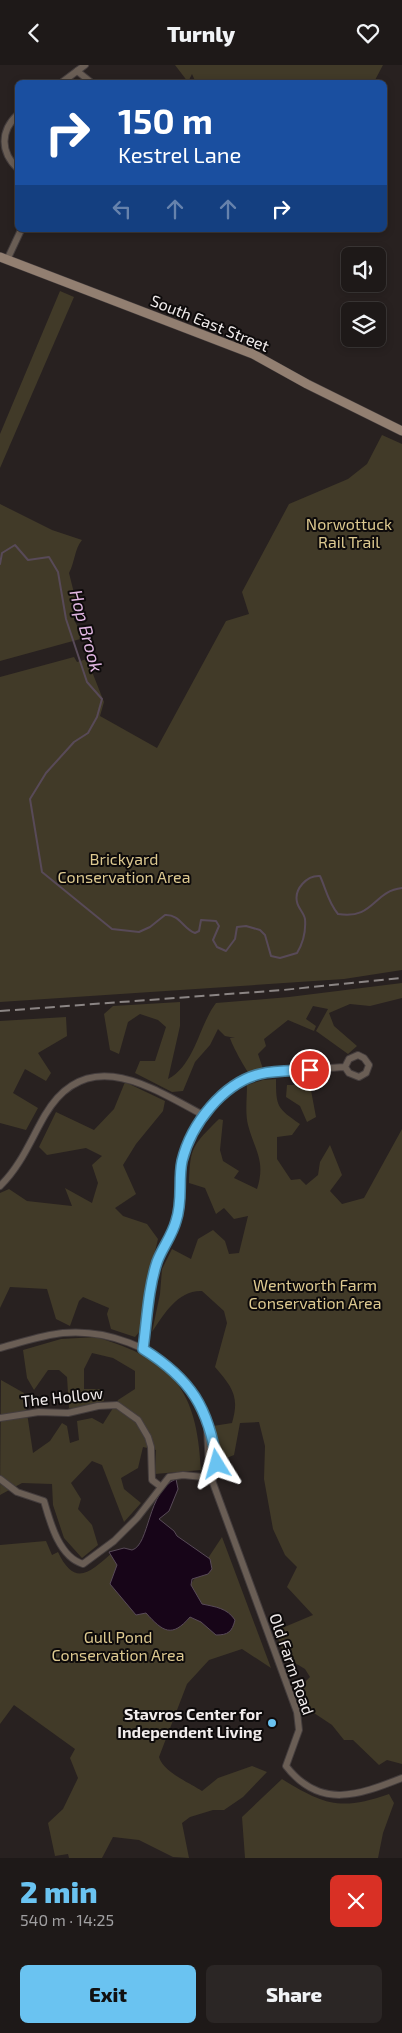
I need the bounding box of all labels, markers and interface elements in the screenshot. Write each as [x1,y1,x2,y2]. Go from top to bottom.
icon: back [20,19,48,47]
icon: heart [354,19,382,47]
text: Turnly [167,20,235,46]
text: 150 m [118,99,213,141]
icon: right [35,100,100,165]
text: Kestrel Lane [118,141,241,167]
icon: left [108,195,136,223]
icon: ahead [161,195,189,223]
icon: ahead [214,195,242,223]
icon: right [267,195,295,223]
map controls [341,247,386,347]
button: sound [341,247,386,292]
street label: South East Street [148,290,272,355]
button: layers [341,302,386,347]
park label: Norwottuck Rail Trail [306,514,392,551]
water label: Hop Brook [65,587,109,674]
park label: Brickyard Conservation Area [58,849,191,886]
pin [289,1049,331,1091]
icon: arrive [296,1056,324,1084]
park label: Wentworth Farm Conservation Area [249,1275,382,1312]
street label: The Hollow [20,1383,104,1410]
position arrow [190,1437,242,1489]
street label: Old Farm Road [266,1611,319,1717]
park label: Gull Pond Conservation Area [52,1627,185,1664]
place label: Stavros Center for Independent Living [117,1704,263,1741]
marker: Stavros Center for Independent Living [266,1717,278,1729]
text: 2 min [20,1873,98,1909]
button: close [330,1875,382,1927]
text: 540 m · 14:25 [20,1910,114,1929]
button: Exit [20,1965,196,2023]
button: Share [206,1965,382,2023]

